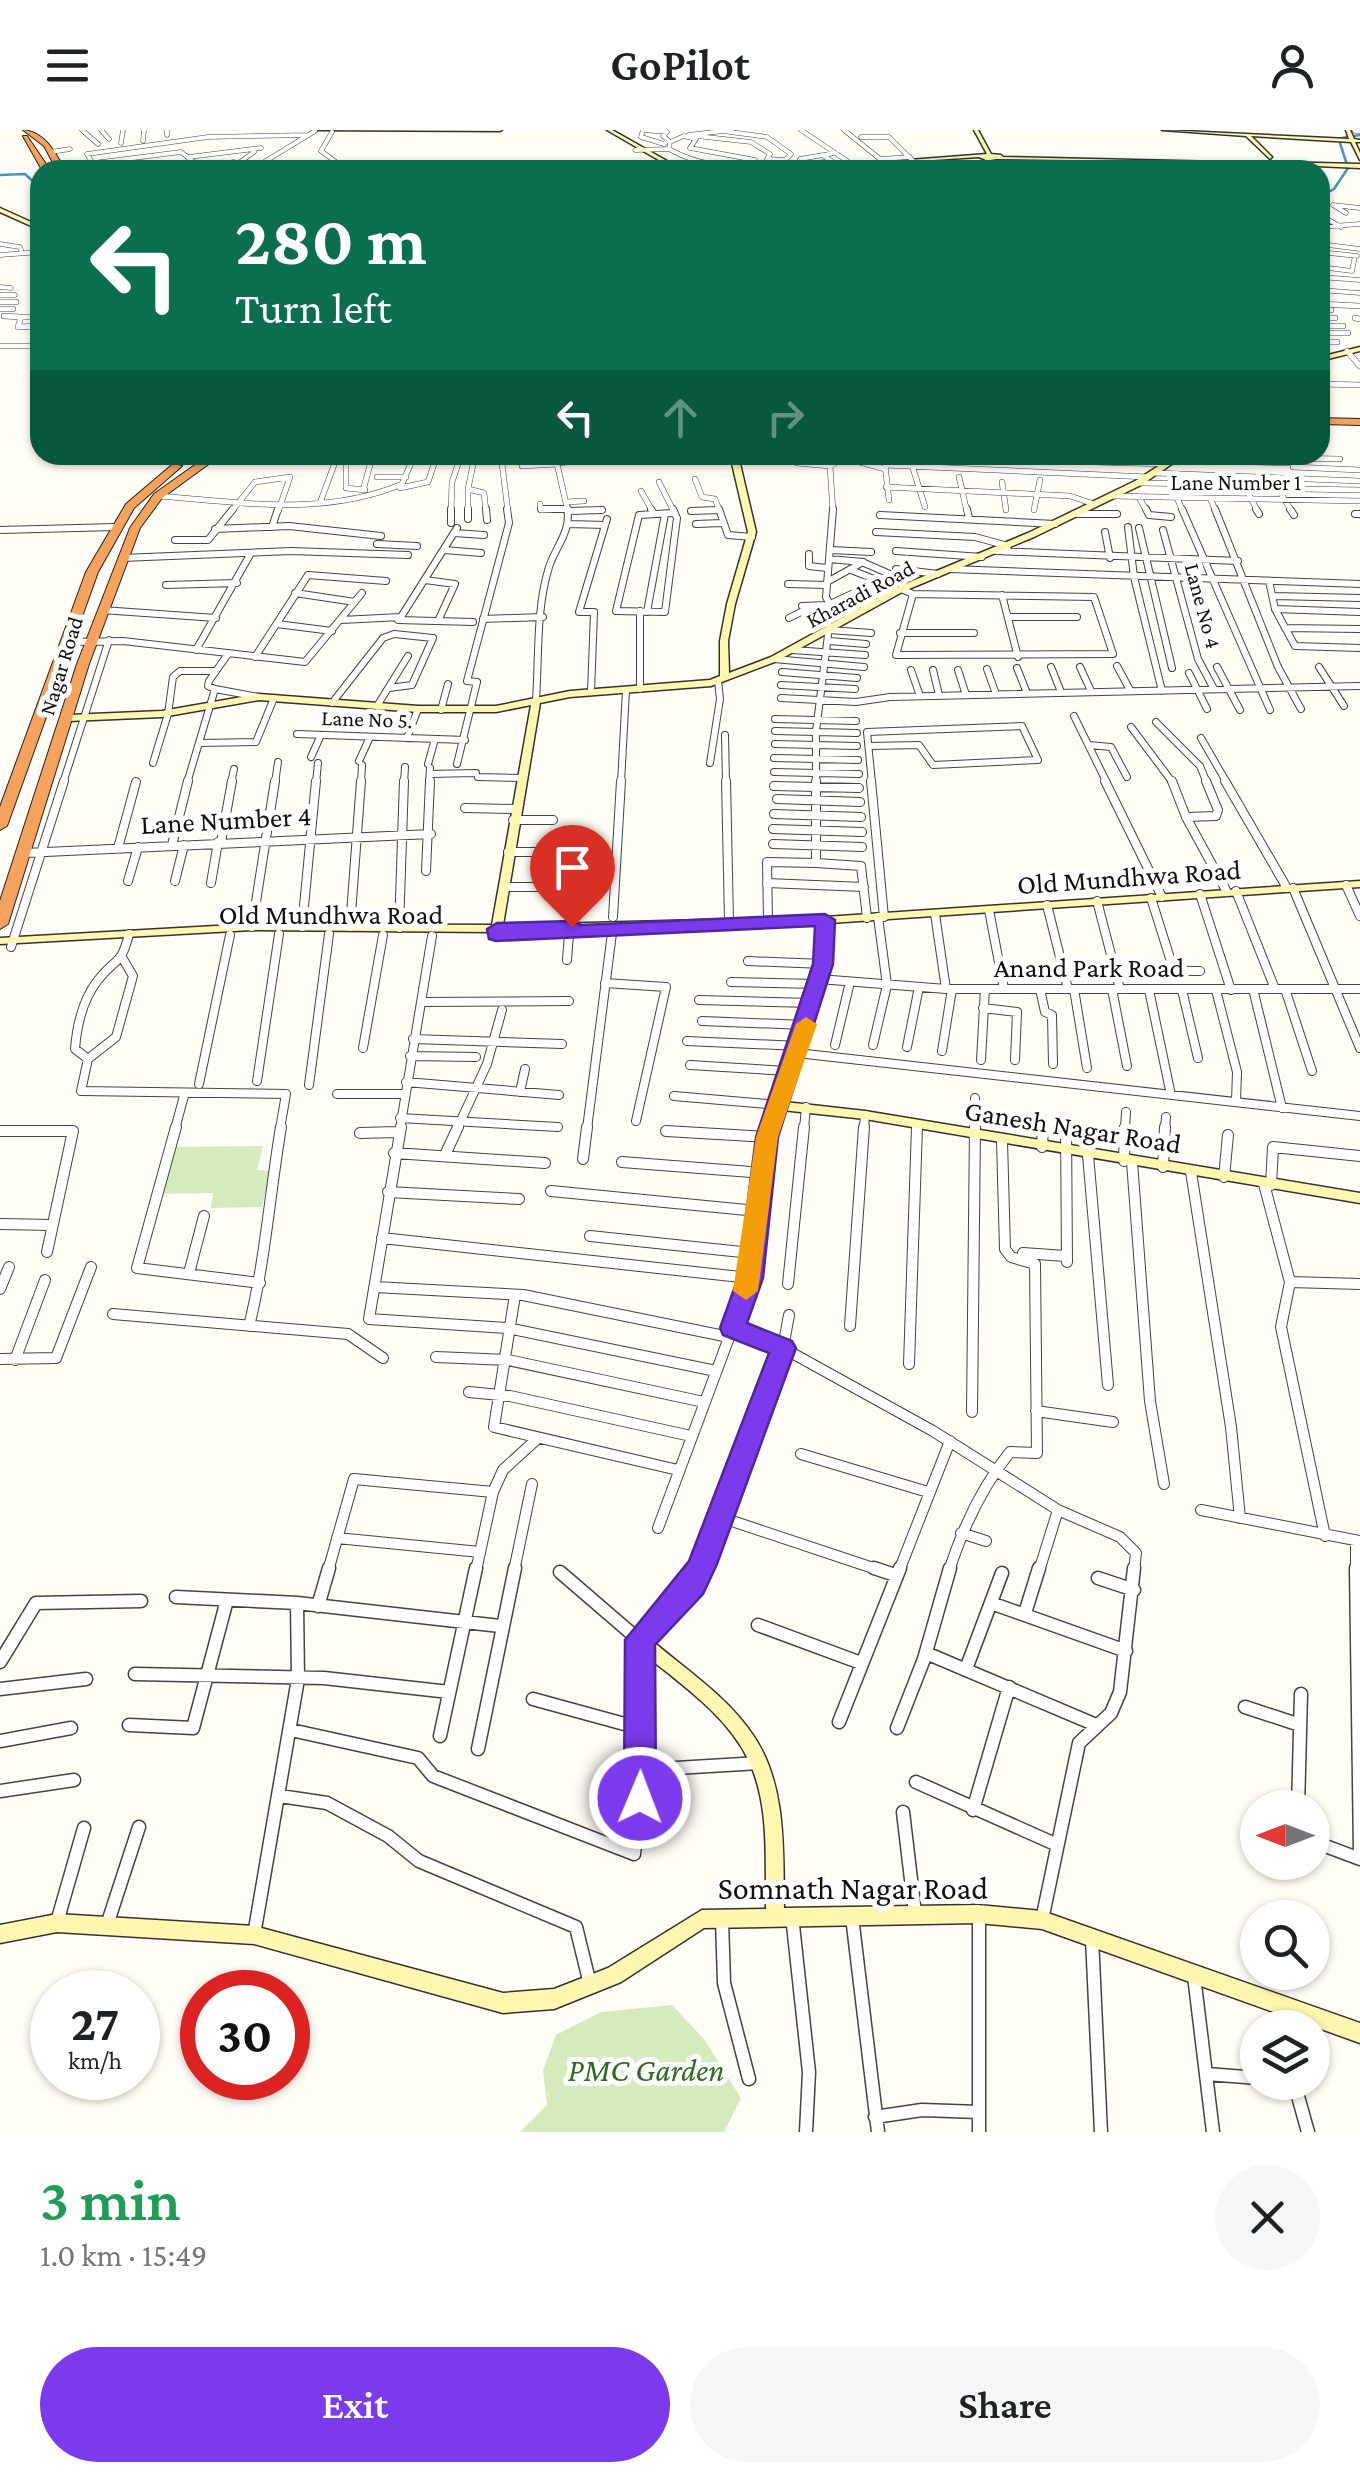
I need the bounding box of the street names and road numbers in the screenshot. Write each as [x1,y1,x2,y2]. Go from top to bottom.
street label: Lane Number 1 [1171,470,1301,495]
street label: Kharadi Road [802,555,918,633]
street label: Lane No 4 [1180,561,1226,651]
street label: Nagar Road [34,613,88,718]
street label: Lane No 5. [321,705,413,733]
street label: Lane Number 4 [140,800,312,840]
street label: Old Mundhwa Road [1016,854,1242,900]
street label: Old Mundhwa Road [219,899,443,930]
street label: Anand Park Road [994,952,1185,983]
street label: Ganesh Nagar Road [963,1095,1184,1159]
street label: Somnath Nagar Road [718,1870,988,1906]

